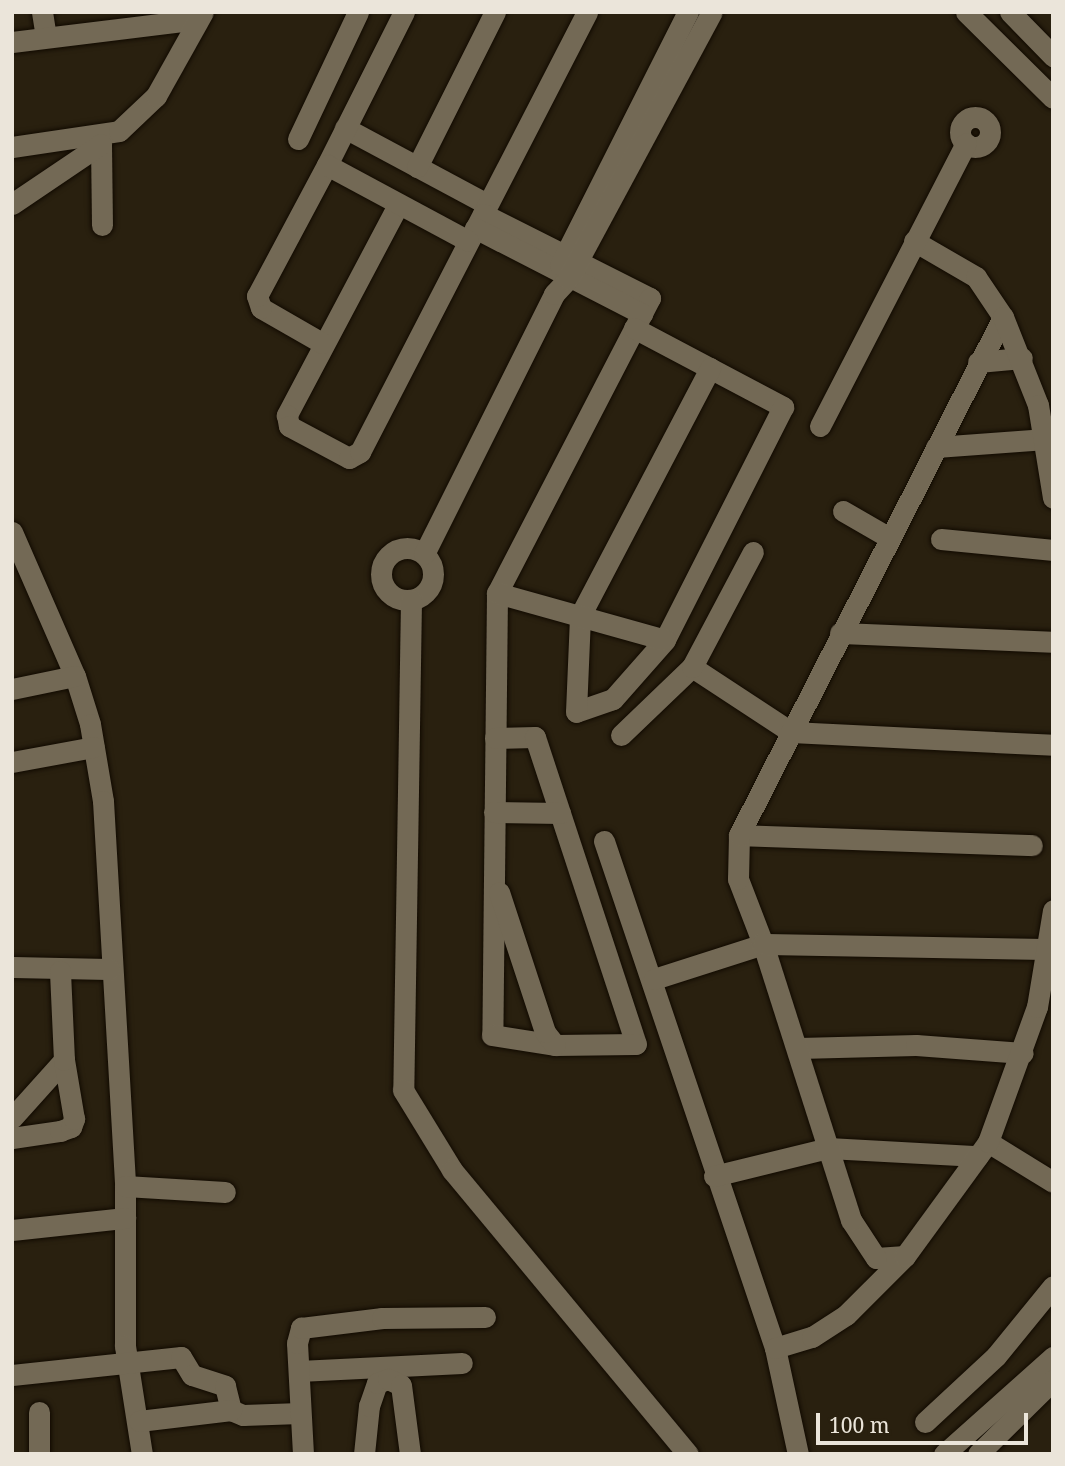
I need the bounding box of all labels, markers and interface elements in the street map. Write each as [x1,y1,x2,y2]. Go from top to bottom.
scale bar [820,1400,1032,1444]
text: 100 m [829,1411,890,1439]

